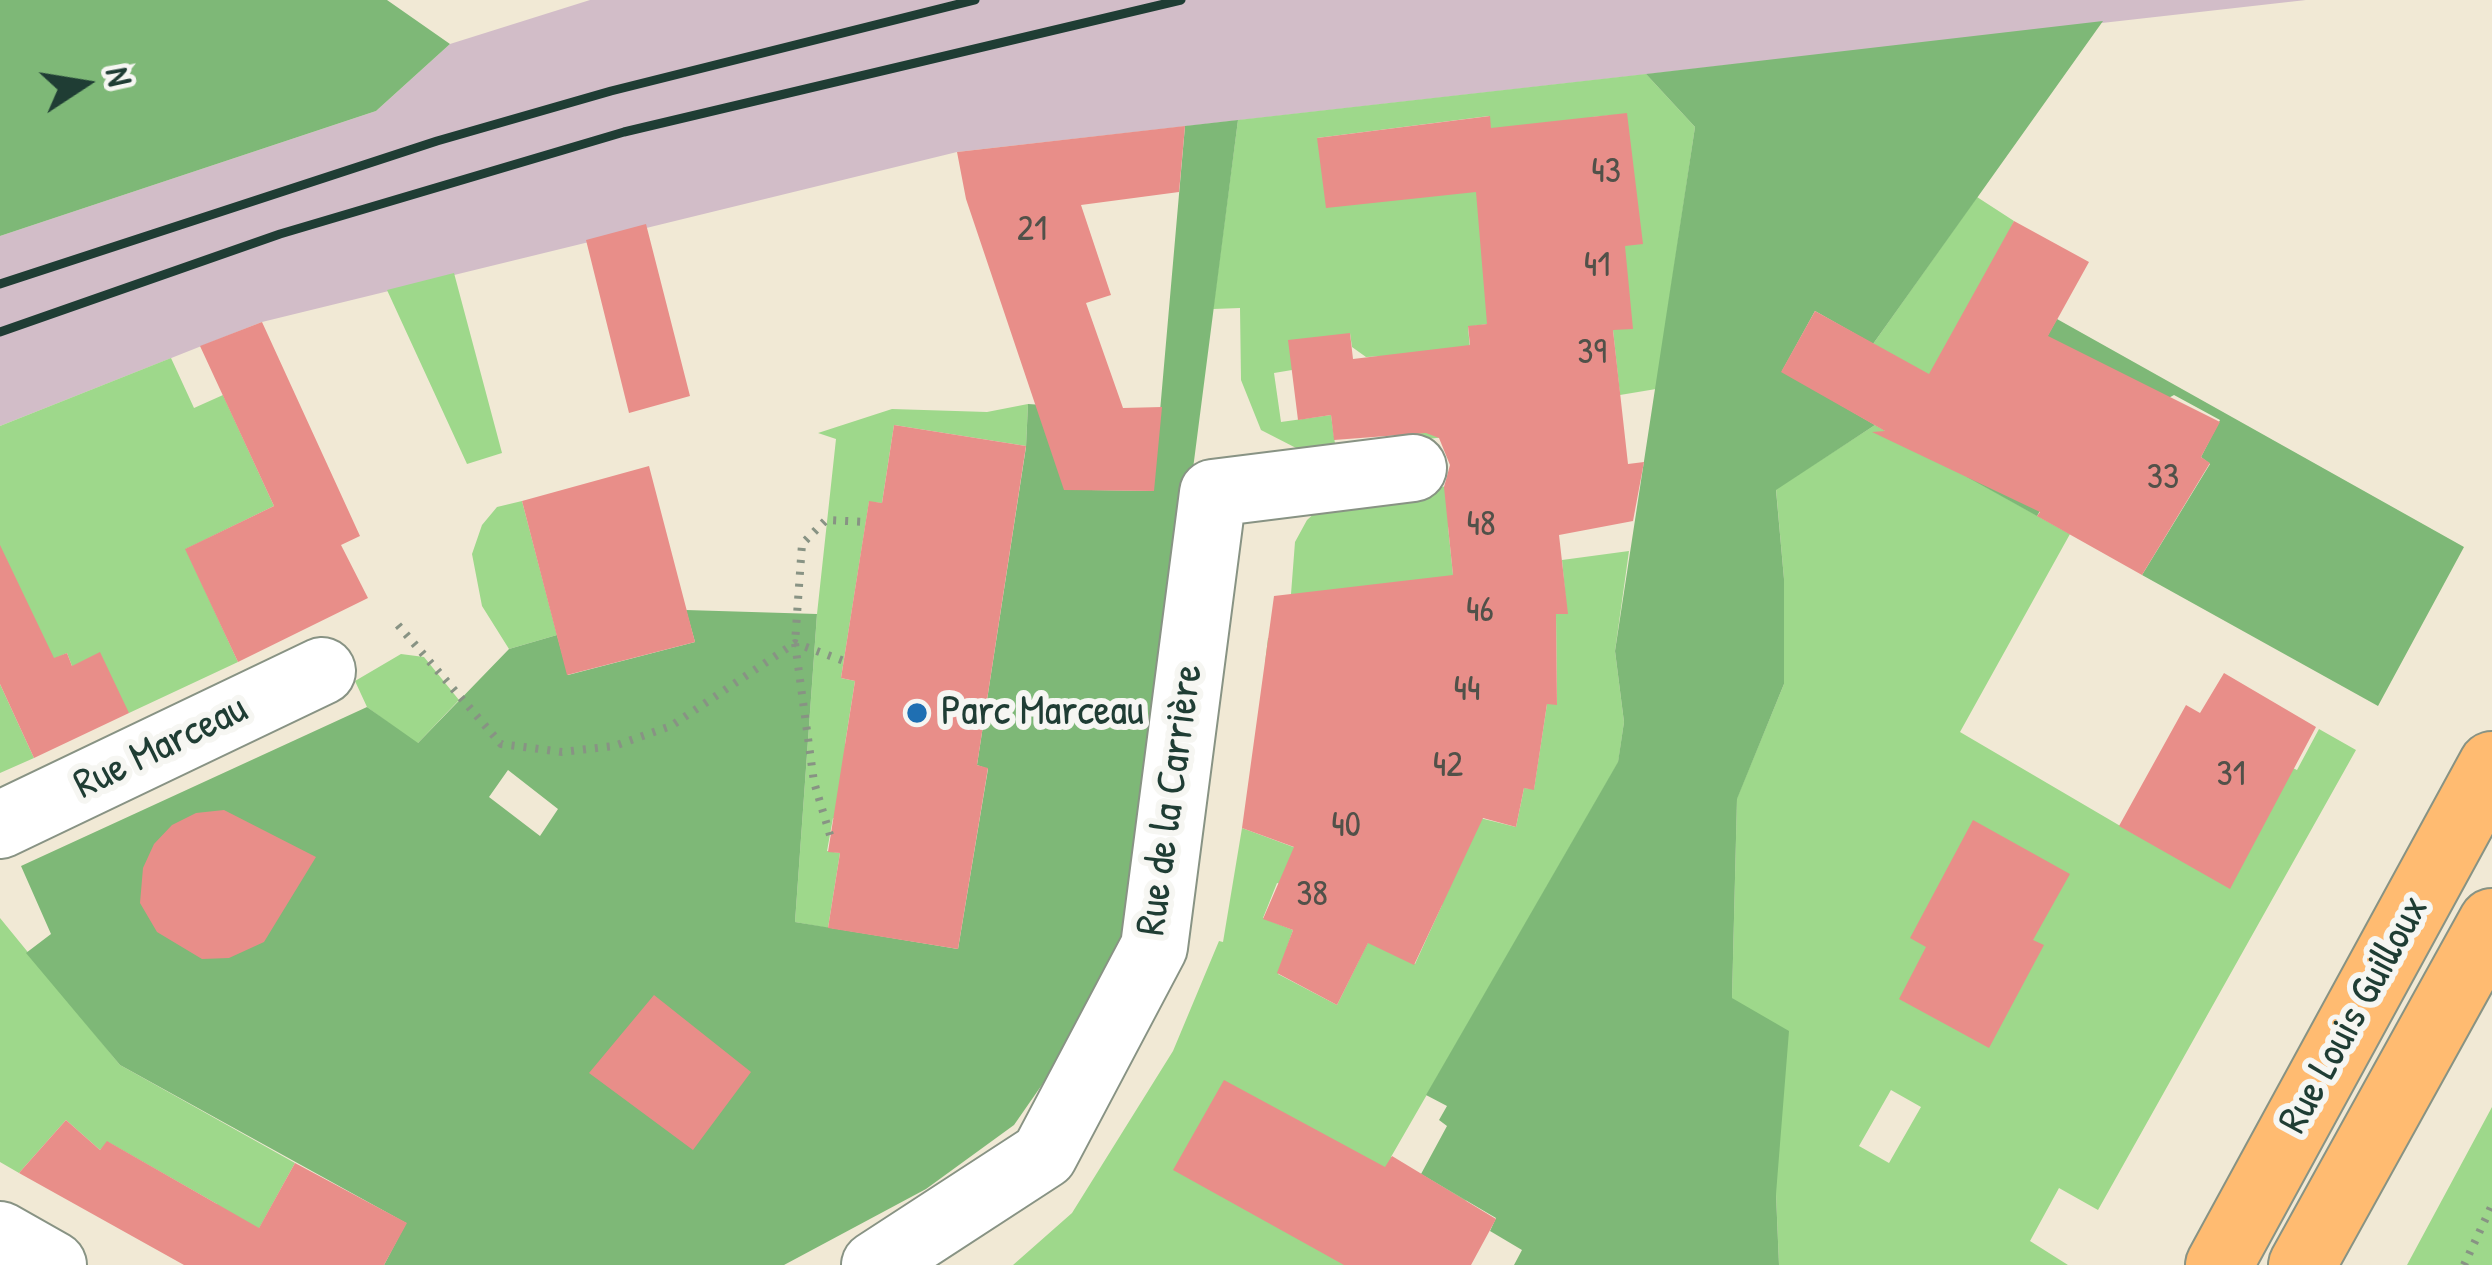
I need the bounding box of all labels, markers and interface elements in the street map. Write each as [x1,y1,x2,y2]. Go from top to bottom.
north arrow [24,24,144,144]
text: N [96,63,143,90]
house number: 43 [1591,150,1621,194]
house number: 21 [1017,208,1047,252]
house number: 41 [1584,244,1610,288]
house number: 39 [1577,331,1607,375]
house number: 33 [2147,456,2179,500]
house number: 48 [1466,503,1496,547]
house number: 46 [1466,589,1494,633]
street label: Rue de la Carrière [1127,661,1215,939]
house number: 44 [1454,668,1480,712]
street label: Rue Marceau [66,685,256,811]
place label: Parc Marceau [941,688,1144,738]
marker: Parc Marceau [904,700,930,726]
house number: 42 [1433,744,1463,788]
house number: 31 [2216,753,2246,797]
house number: 40 [1331,804,1361,848]
house number: 38 [1296,873,1328,917]
street label: Rue Louis Guilloux [2269,887,2441,1143]

